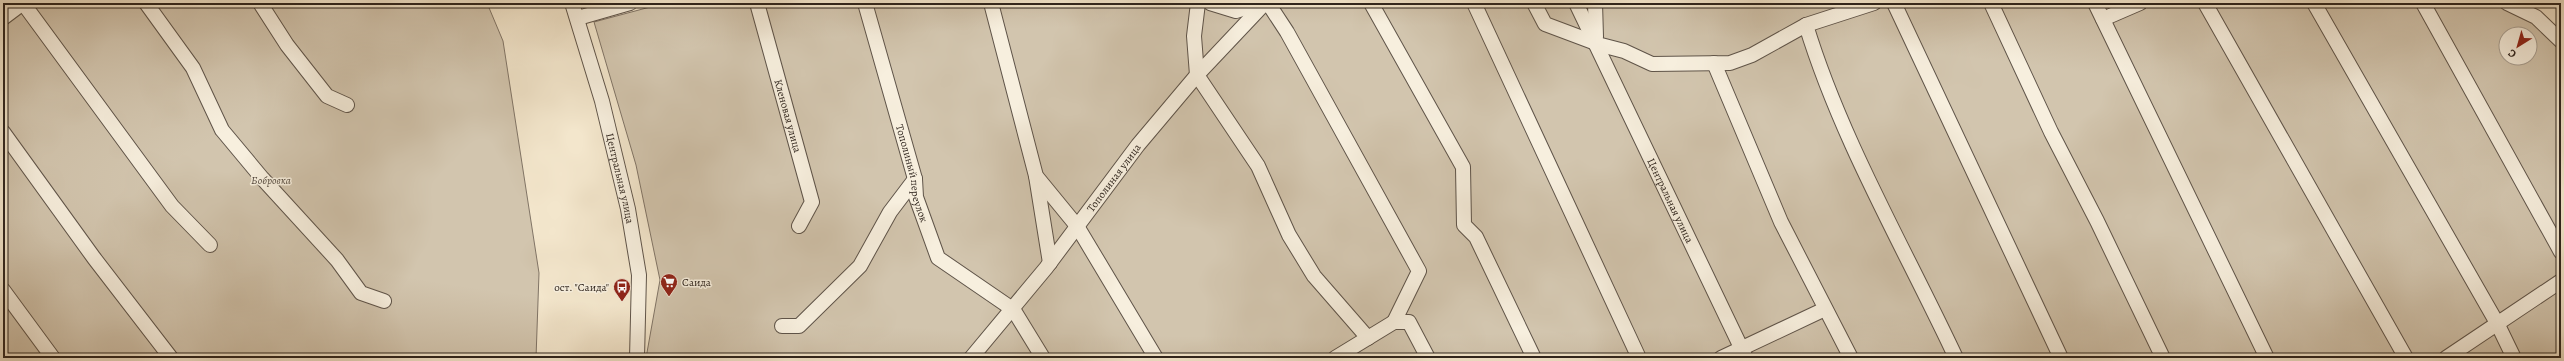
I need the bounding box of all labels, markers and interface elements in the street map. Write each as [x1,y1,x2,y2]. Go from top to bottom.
north arrow [2498,26,2538,66]
text: С [2505,45,2520,62]
street label: Кленовая улица [771,77,806,155]
street label: Тополиный переулок [892,123,932,225]
street label: Центральная улица [603,132,638,226]
street label: Тополиная улица [1083,140,1145,215]
street label: Центральная улица [1644,156,1698,246]
park label: Бобровка [251,173,291,188]
supermarket icon: Саида [659,272,679,297]
place label: Саида [682,275,712,290]
bus stop icon: ост. "Саида" [612,277,632,302]
place label: ост. "Саида" [554,280,609,295]

